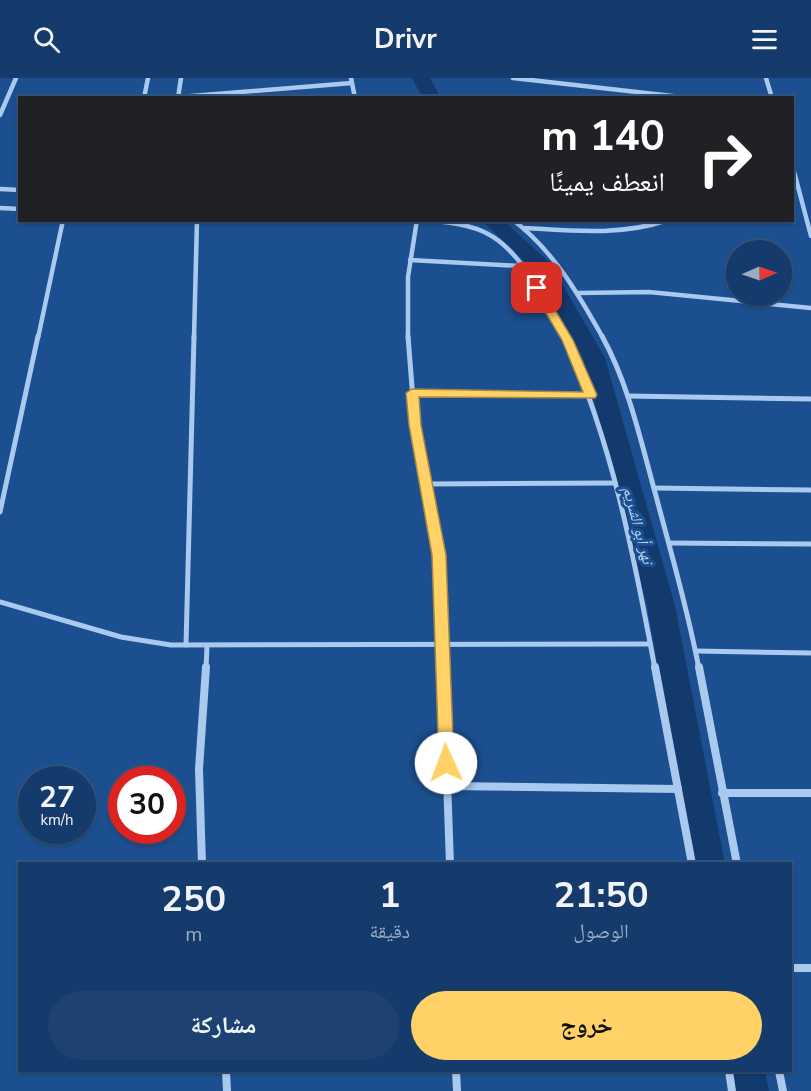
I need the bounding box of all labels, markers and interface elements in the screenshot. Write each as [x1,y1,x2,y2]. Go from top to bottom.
text: Drivr [374,21,437,58]
icon: search [30,23,63,56]
icon: menu [748,23,781,56]
text: 140 m [541,108,665,165]
icon: right [686,120,764,198]
text: انعطف يمينًا [549,164,665,201]
north arrow [726,240,792,306]
map controls [726,240,792,306]
pin [511,262,562,313]
icon: arrive [520,271,553,304]
water label: نهر أبو الشريم [617,484,660,569]
position arrow [414,731,478,795]
speed limit sign: 30 [108,766,186,844]
text: 27 [39,777,75,818]
text: km/h [40,810,74,830]
text: 1 [379,871,401,920]
text: 21:50 [553,871,649,920]
text: 250 [161,875,226,924]
text: دقيقة [369,918,410,945]
text: الوصول [573,918,629,945]
text: m [185,921,202,948]
button: مشاركة [48,991,399,1060]
button: خروج [411,991,762,1060]

